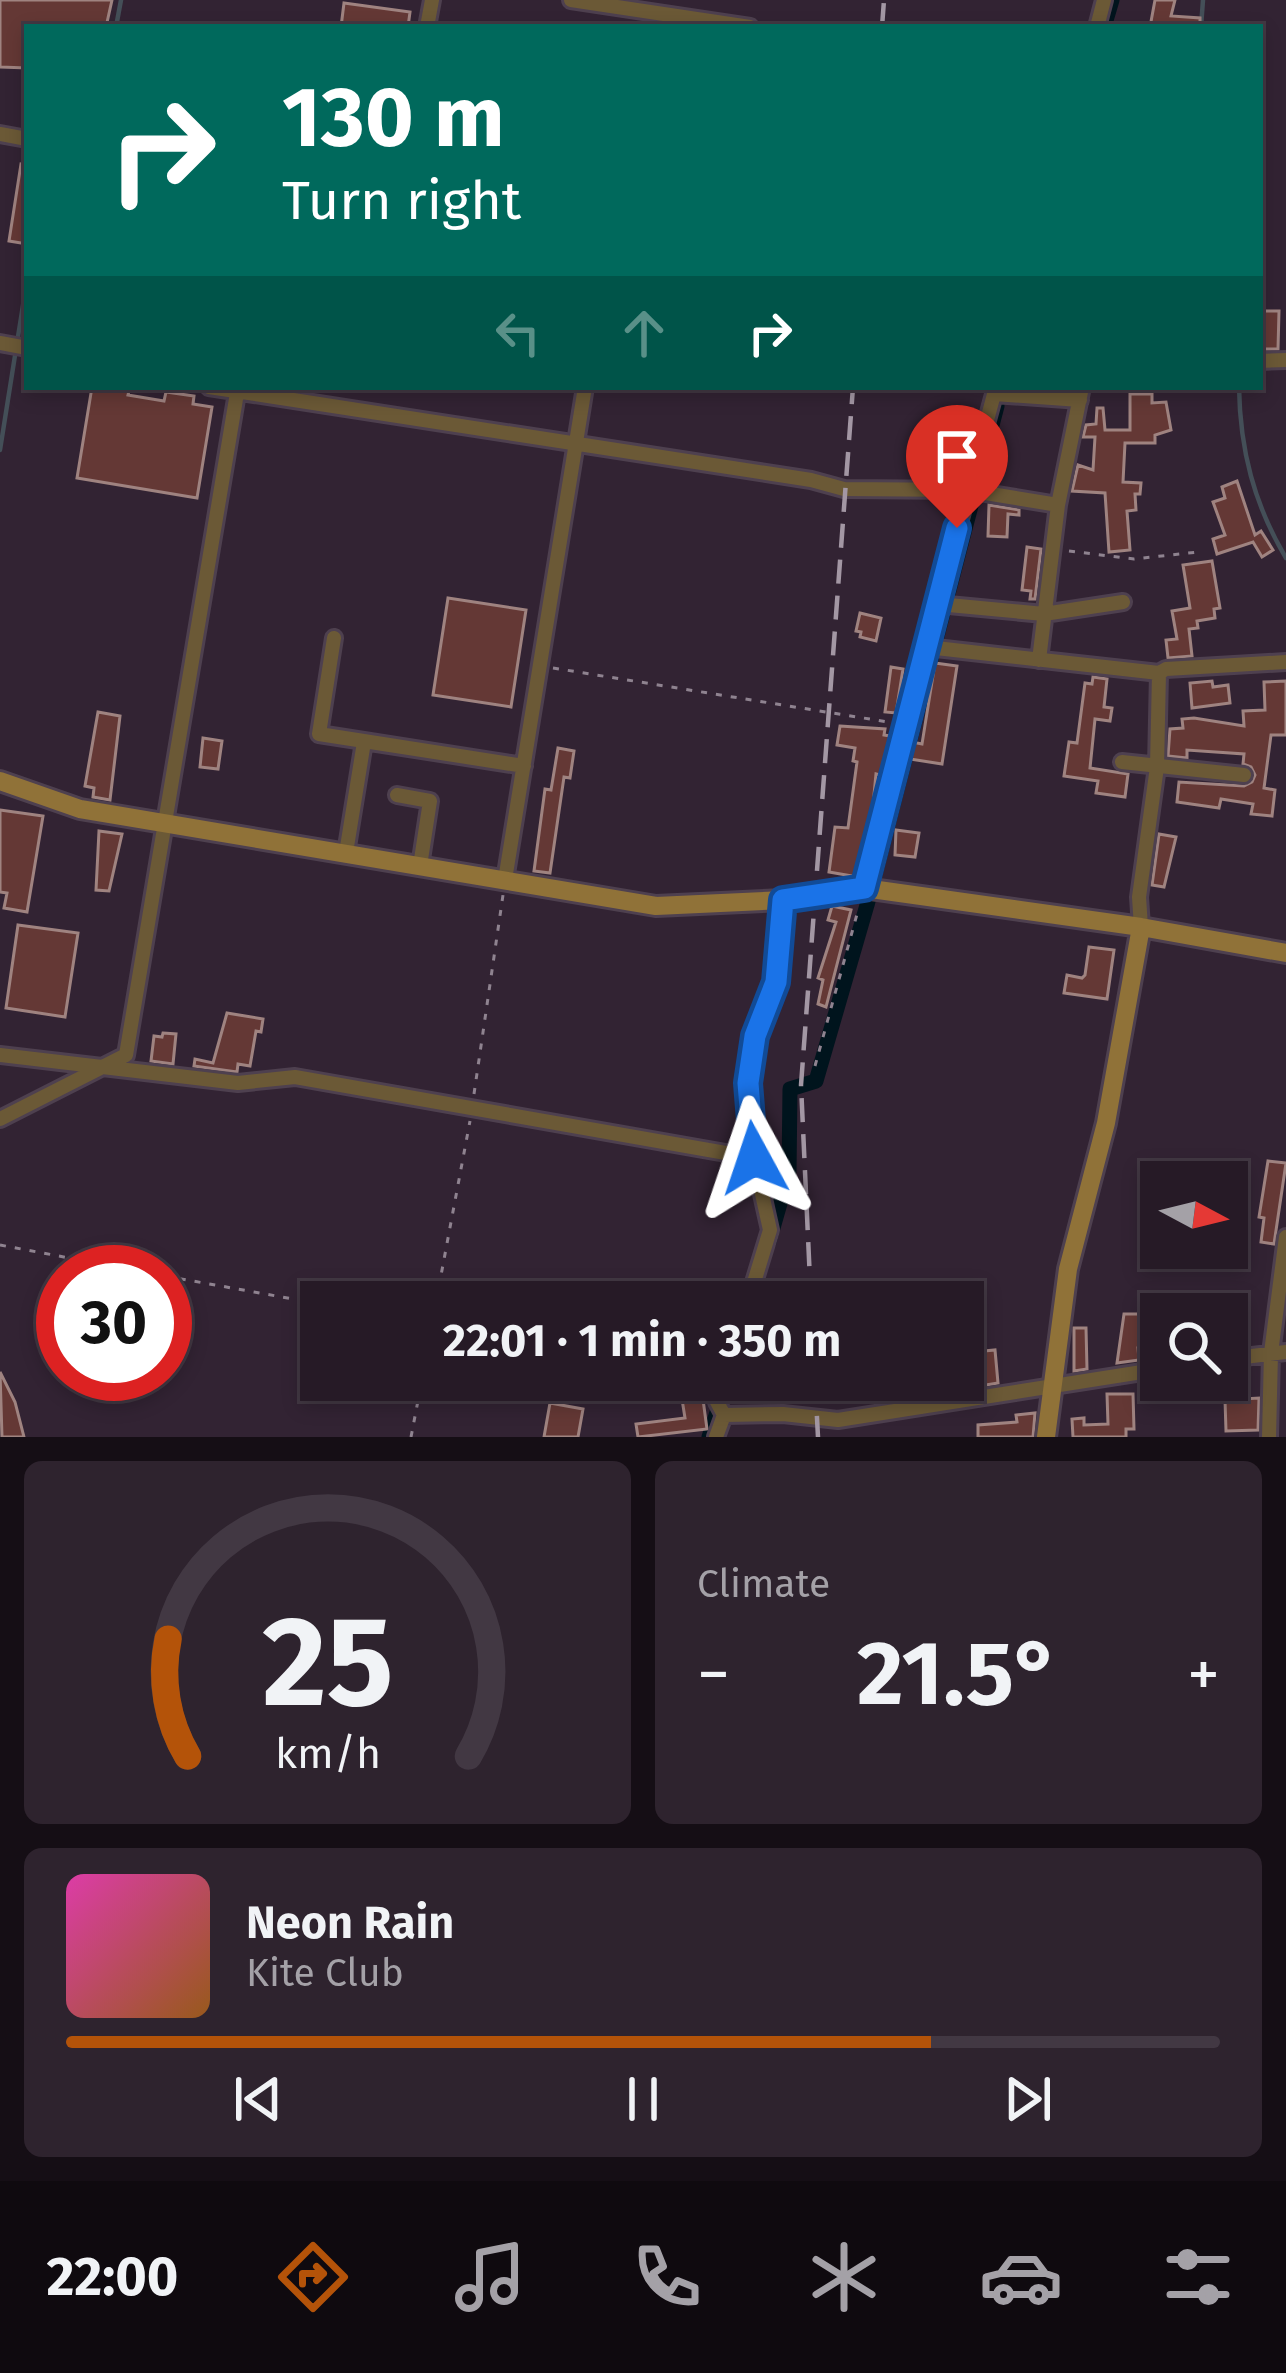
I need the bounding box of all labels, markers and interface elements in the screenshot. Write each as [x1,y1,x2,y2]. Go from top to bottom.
text: 130 m [282,67,505,168]
icon: right [84,72,240,228]
text: Turn right [282,169,521,233]
icon: left [485,300,551,366]
icon: ahead [611,300,677,366]
icon: right [737,300,803,366]
pin [906,405,1008,528]
icon: arrive [924,423,990,489]
position arrow [691,1095,817,1221]
north arrow [1140,1161,1248,1269]
map controls [1140,1161,1248,1401]
speed limit sign: 30 [36,1245,192,1401]
button: search [1140,1293,1248,1401]
text: 22:01 · 1 min · 350 m [443,1314,841,1368]
text: Climate [697,1561,830,1607]
text: 25 [262,1588,393,1738]
text: 21.5° [857,1620,1060,1728]
text: − [697,1635,730,1714]
text: + [1187,1635,1220,1714]
text: km/h [274,1727,381,1778]
text: Neon Rain [246,1896,454,1950]
text: Kite Club [246,1950,404,1996]
icon: previous [225,2066,291,2132]
icon: pause [610,2066,676,2132]
icon: next [995,2066,1061,2132]
icon: directions [271,2235,355,2319]
icon: music [448,2235,532,2319]
icon: phone [625,2235,709,2319]
icon: climate [802,2235,886,2319]
icon: car [979,2235,1063,2319]
icon: filters [1156,2235,1240,2319]
text: 22:00 [46,2245,178,2309]

